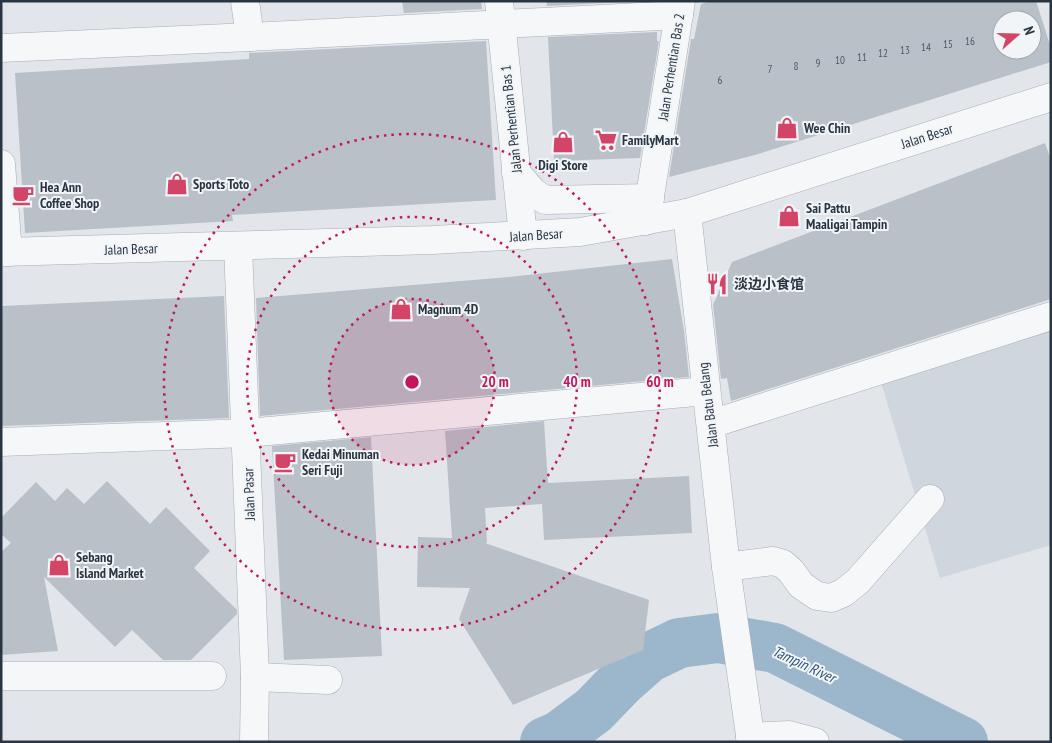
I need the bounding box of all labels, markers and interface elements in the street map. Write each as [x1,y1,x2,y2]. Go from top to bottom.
north arrow [992,10,1042,60]
street label: Jalan Perhentian Bas 2 [653,12,688,123]
text: N [1019,24,1039,37]
house number: 16 [965,34,975,48]
house number: 15 [943,37,953,51]
house number: 14 [921,40,931,54]
house number: 13 [900,43,910,57]
house number: 12 [878,46,888,60]
house number: 11 [857,50,867,64]
house number: 10 [835,53,845,67]
house number: 9 [816,56,821,70]
house number: 8 [794,59,799,73]
house number: 7 [768,62,773,76]
street label: Jalan Perhentian Bas 1 [496,64,526,175]
house number: 6 [718,73,723,87]
shop icon: Wee Chin [774,115,800,141]
place label: Wee Chin [803,119,850,137]
street label: Jalan Besar [898,119,955,153]
supermarket icon: FamilyMart [593,127,619,153]
shop icon: Digi Store [550,129,576,155]
place label: FamilyMart [622,131,679,149]
place label: Digi Store [538,156,588,174]
shop icon: Sports Toto [164,171,190,197]
place label: Sports Toto [193,175,249,193]
place label: Hea Ann Coffee Shop [40,178,99,212]
cafe icon: Hea Ann Coffee Shop [10,182,36,208]
place label: Sai Pattu Maaligai Tampin [806,199,887,233]
shop icon: Sai Pattu Maaligai Tampin [776,203,802,229]
street label: Jalan Besar [508,224,563,246]
street label: Jalan Besar [103,239,158,259]
restaurant icon: 淡边小食馆 [704,271,730,297]
place label: 淡边小食馆 [734,275,804,293]
shop icon: Magnum 4D [388,296,414,322]
place label: Magnum 4D [418,300,479,318]
street label: Jalan Batu Belang [694,361,722,450]
text: 20 m [481,372,509,391]
text: 40 m [563,372,591,391]
text: 60 m [646,372,674,391]
centre of rings [403,373,421,391]
place label: Kedai Minuman Seri Fuji [302,445,379,479]
cafe icon: Kedai Minuman Seri Fuji [272,449,298,475]
street label: Jalan Pasar [239,467,259,522]
place label: Sebang Island Market [76,548,144,582]
shop icon: Sebang Island Market [46,552,72,578]
water label: Tampin River [769,641,840,688]

